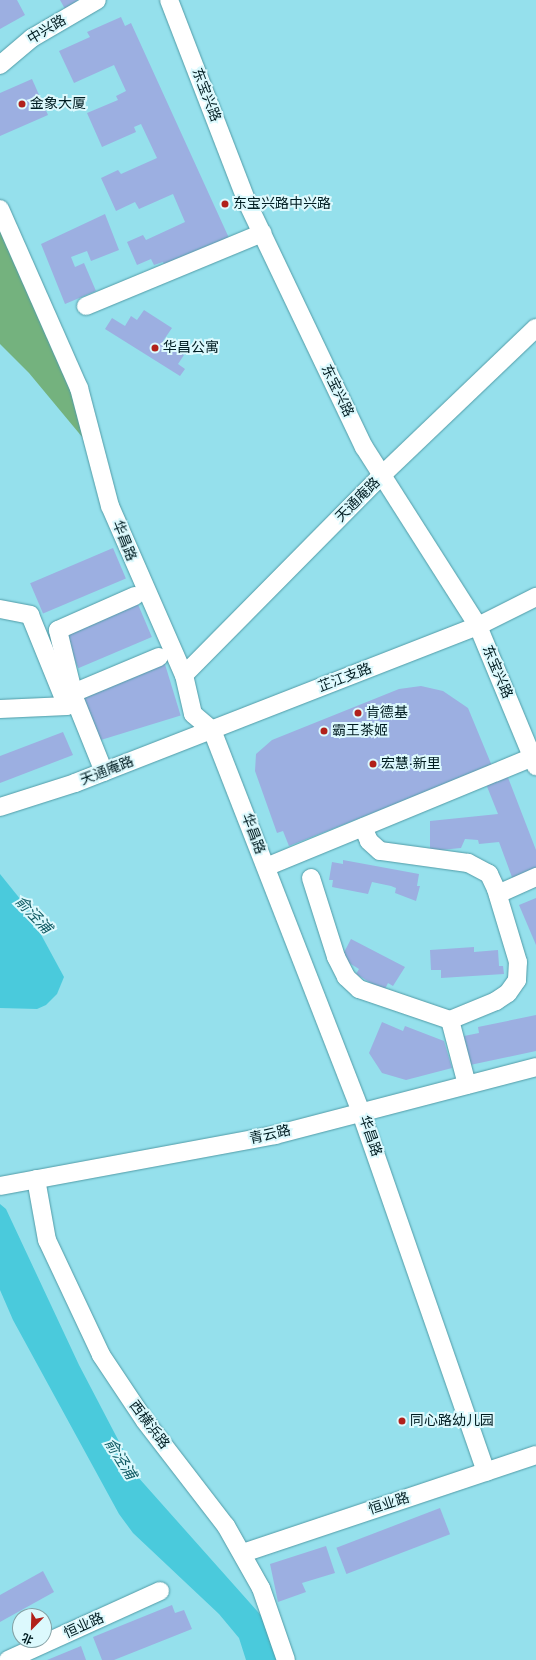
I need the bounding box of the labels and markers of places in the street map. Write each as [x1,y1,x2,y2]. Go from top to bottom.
place label: 金象大厦 [30,96,86,112]
marker: 金象大厦 [17,99,27,109]
place label: 东宝兴路中兴路 [233,196,331,212]
marker: 东宝兴路中兴路 [220,199,230,209]
place label: 华昌公寓 [163,340,219,356]
marker: 华昌公寓 [150,343,160,353]
place label: 肯德基 [366,705,408,721]
marker: 肯德基 [353,708,363,718]
place label: 霸王茶姬 [332,723,388,739]
marker: 霸王茶姬 [319,726,329,736]
place label: 宏慧·新里 [381,756,441,772]
marker: 宏慧·新里 [368,759,378,769]
place label: 同心路幼儿园 [410,1413,494,1429]
marker: 同心路幼儿园 [397,1416,407,1426]

